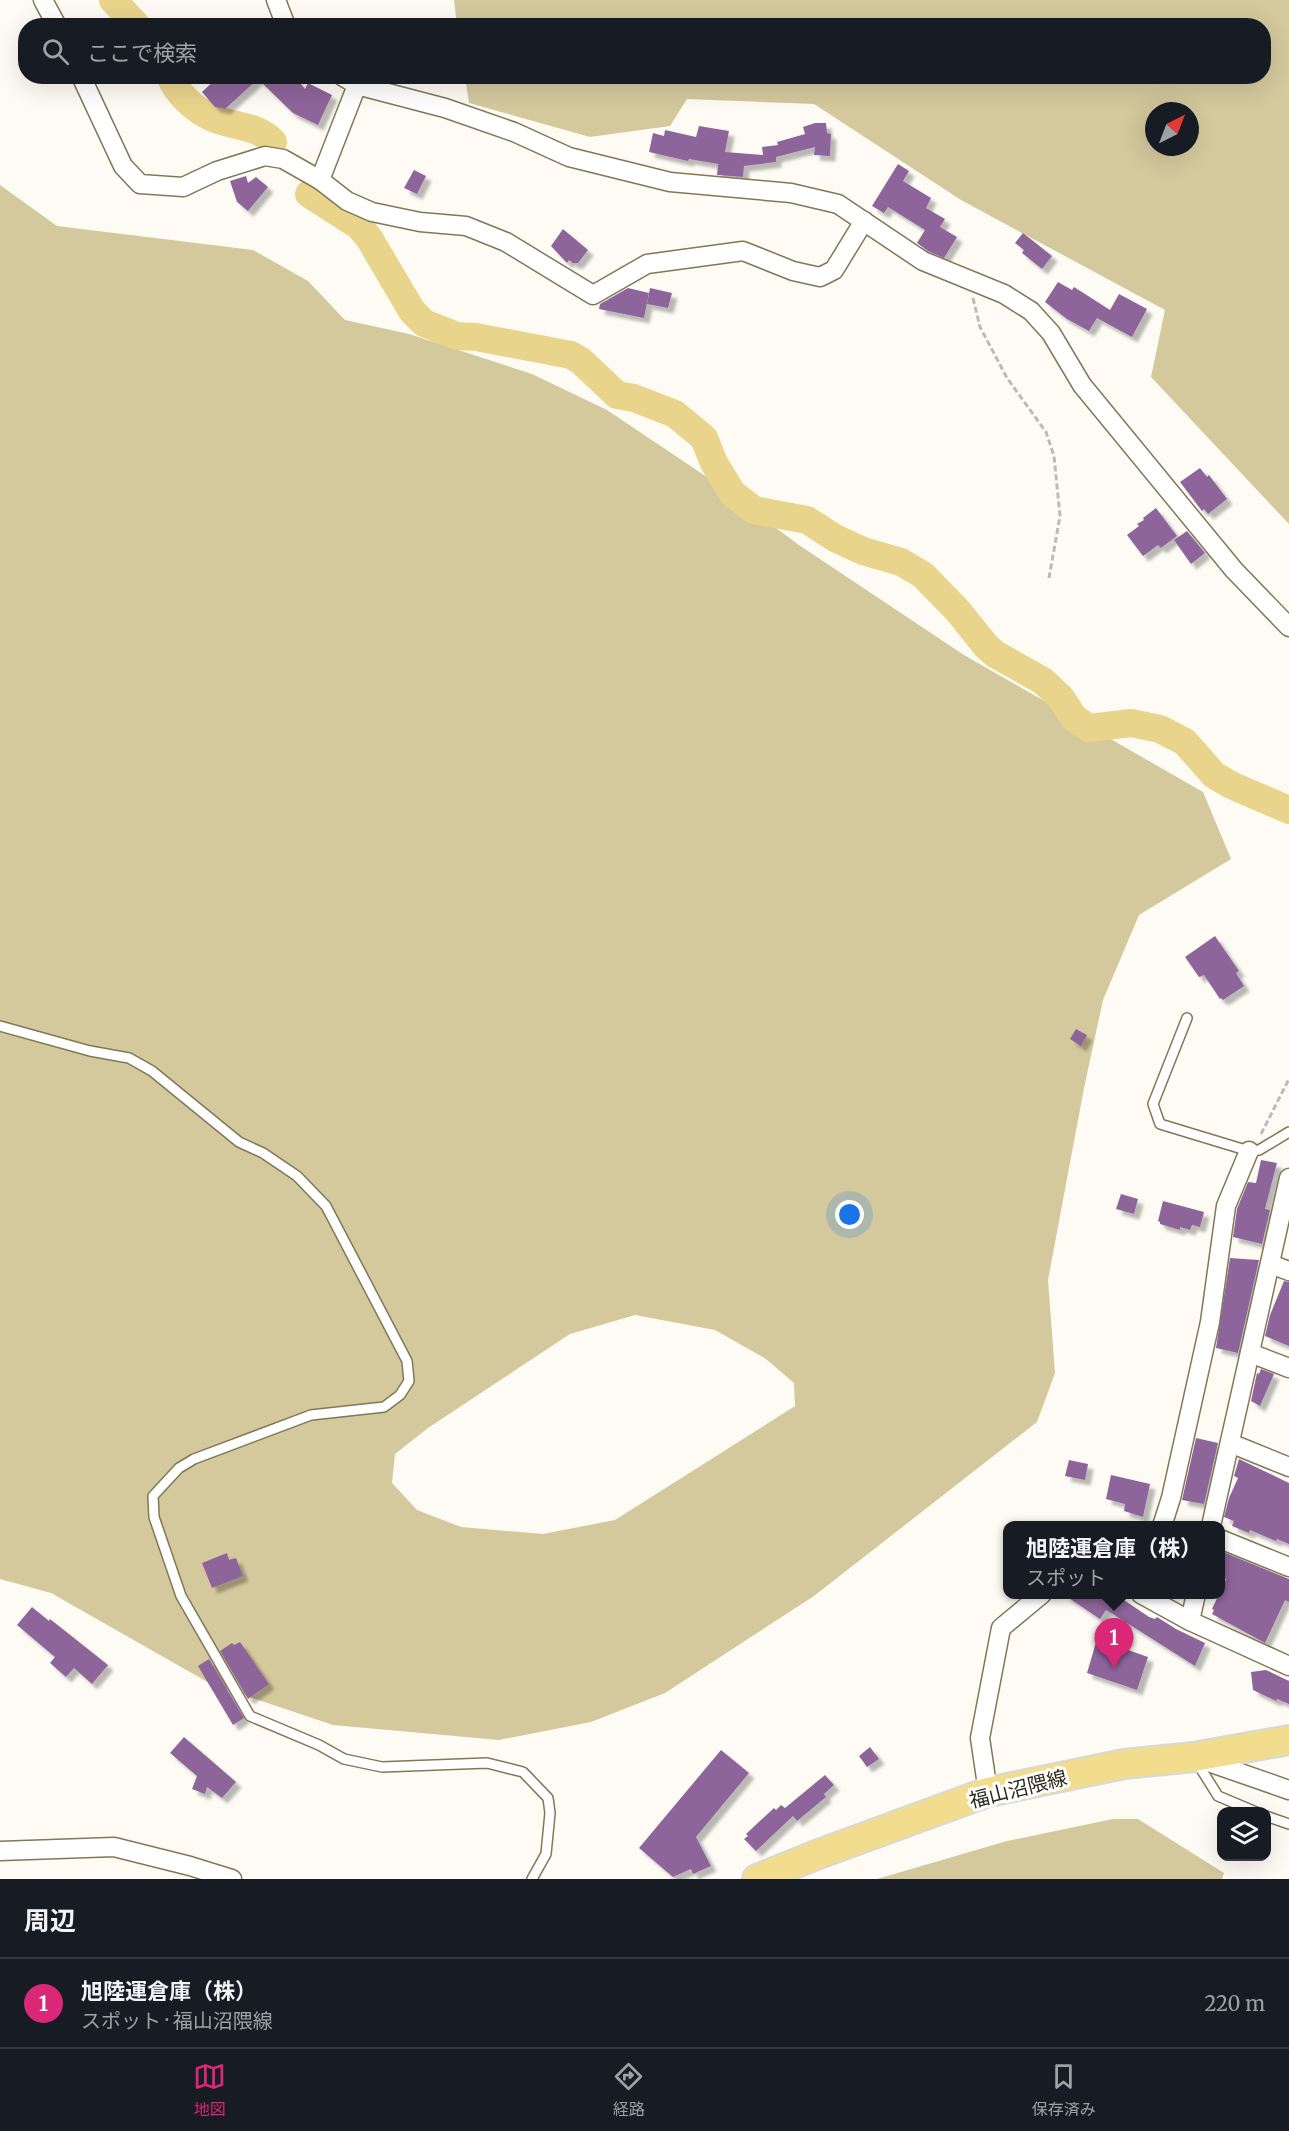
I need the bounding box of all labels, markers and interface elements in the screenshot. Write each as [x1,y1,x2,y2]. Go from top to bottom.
search box [18,18,1271,84]
icon: search [39,35,72,68]
text: ここで検索 [87,39,197,67]
north arrow [1145,102,1199,156]
your location [835,1200,864,1229]
popup [1003,1521,1225,1599]
text: 旭陸運倉庫（株） [1026,1534,1202,1562]
text: スポット [1026,1565,1106,1590]
pin: 1 [1094,1618,1134,1668]
street label: 福山沼隈線 [966,1764,1069,1813]
map controls [1217,1807,1271,1861]
button: layers [1217,1807,1271,1861]
text: 周辺 [24,1904,76,1937]
text: 旭陸運倉庫（株） [81,1977,257,2005]
text: 1 [39,1991,48,2016]
text: 220 m [1205,1991,1265,2016]
text: スポット · 福山沼隈線 [81,2008,273,2033]
tab: 地図 [193,2060,226,2120]
tab: 経路 [612,2060,645,2120]
tab: 保存済み [1032,2060,1096,2120]

